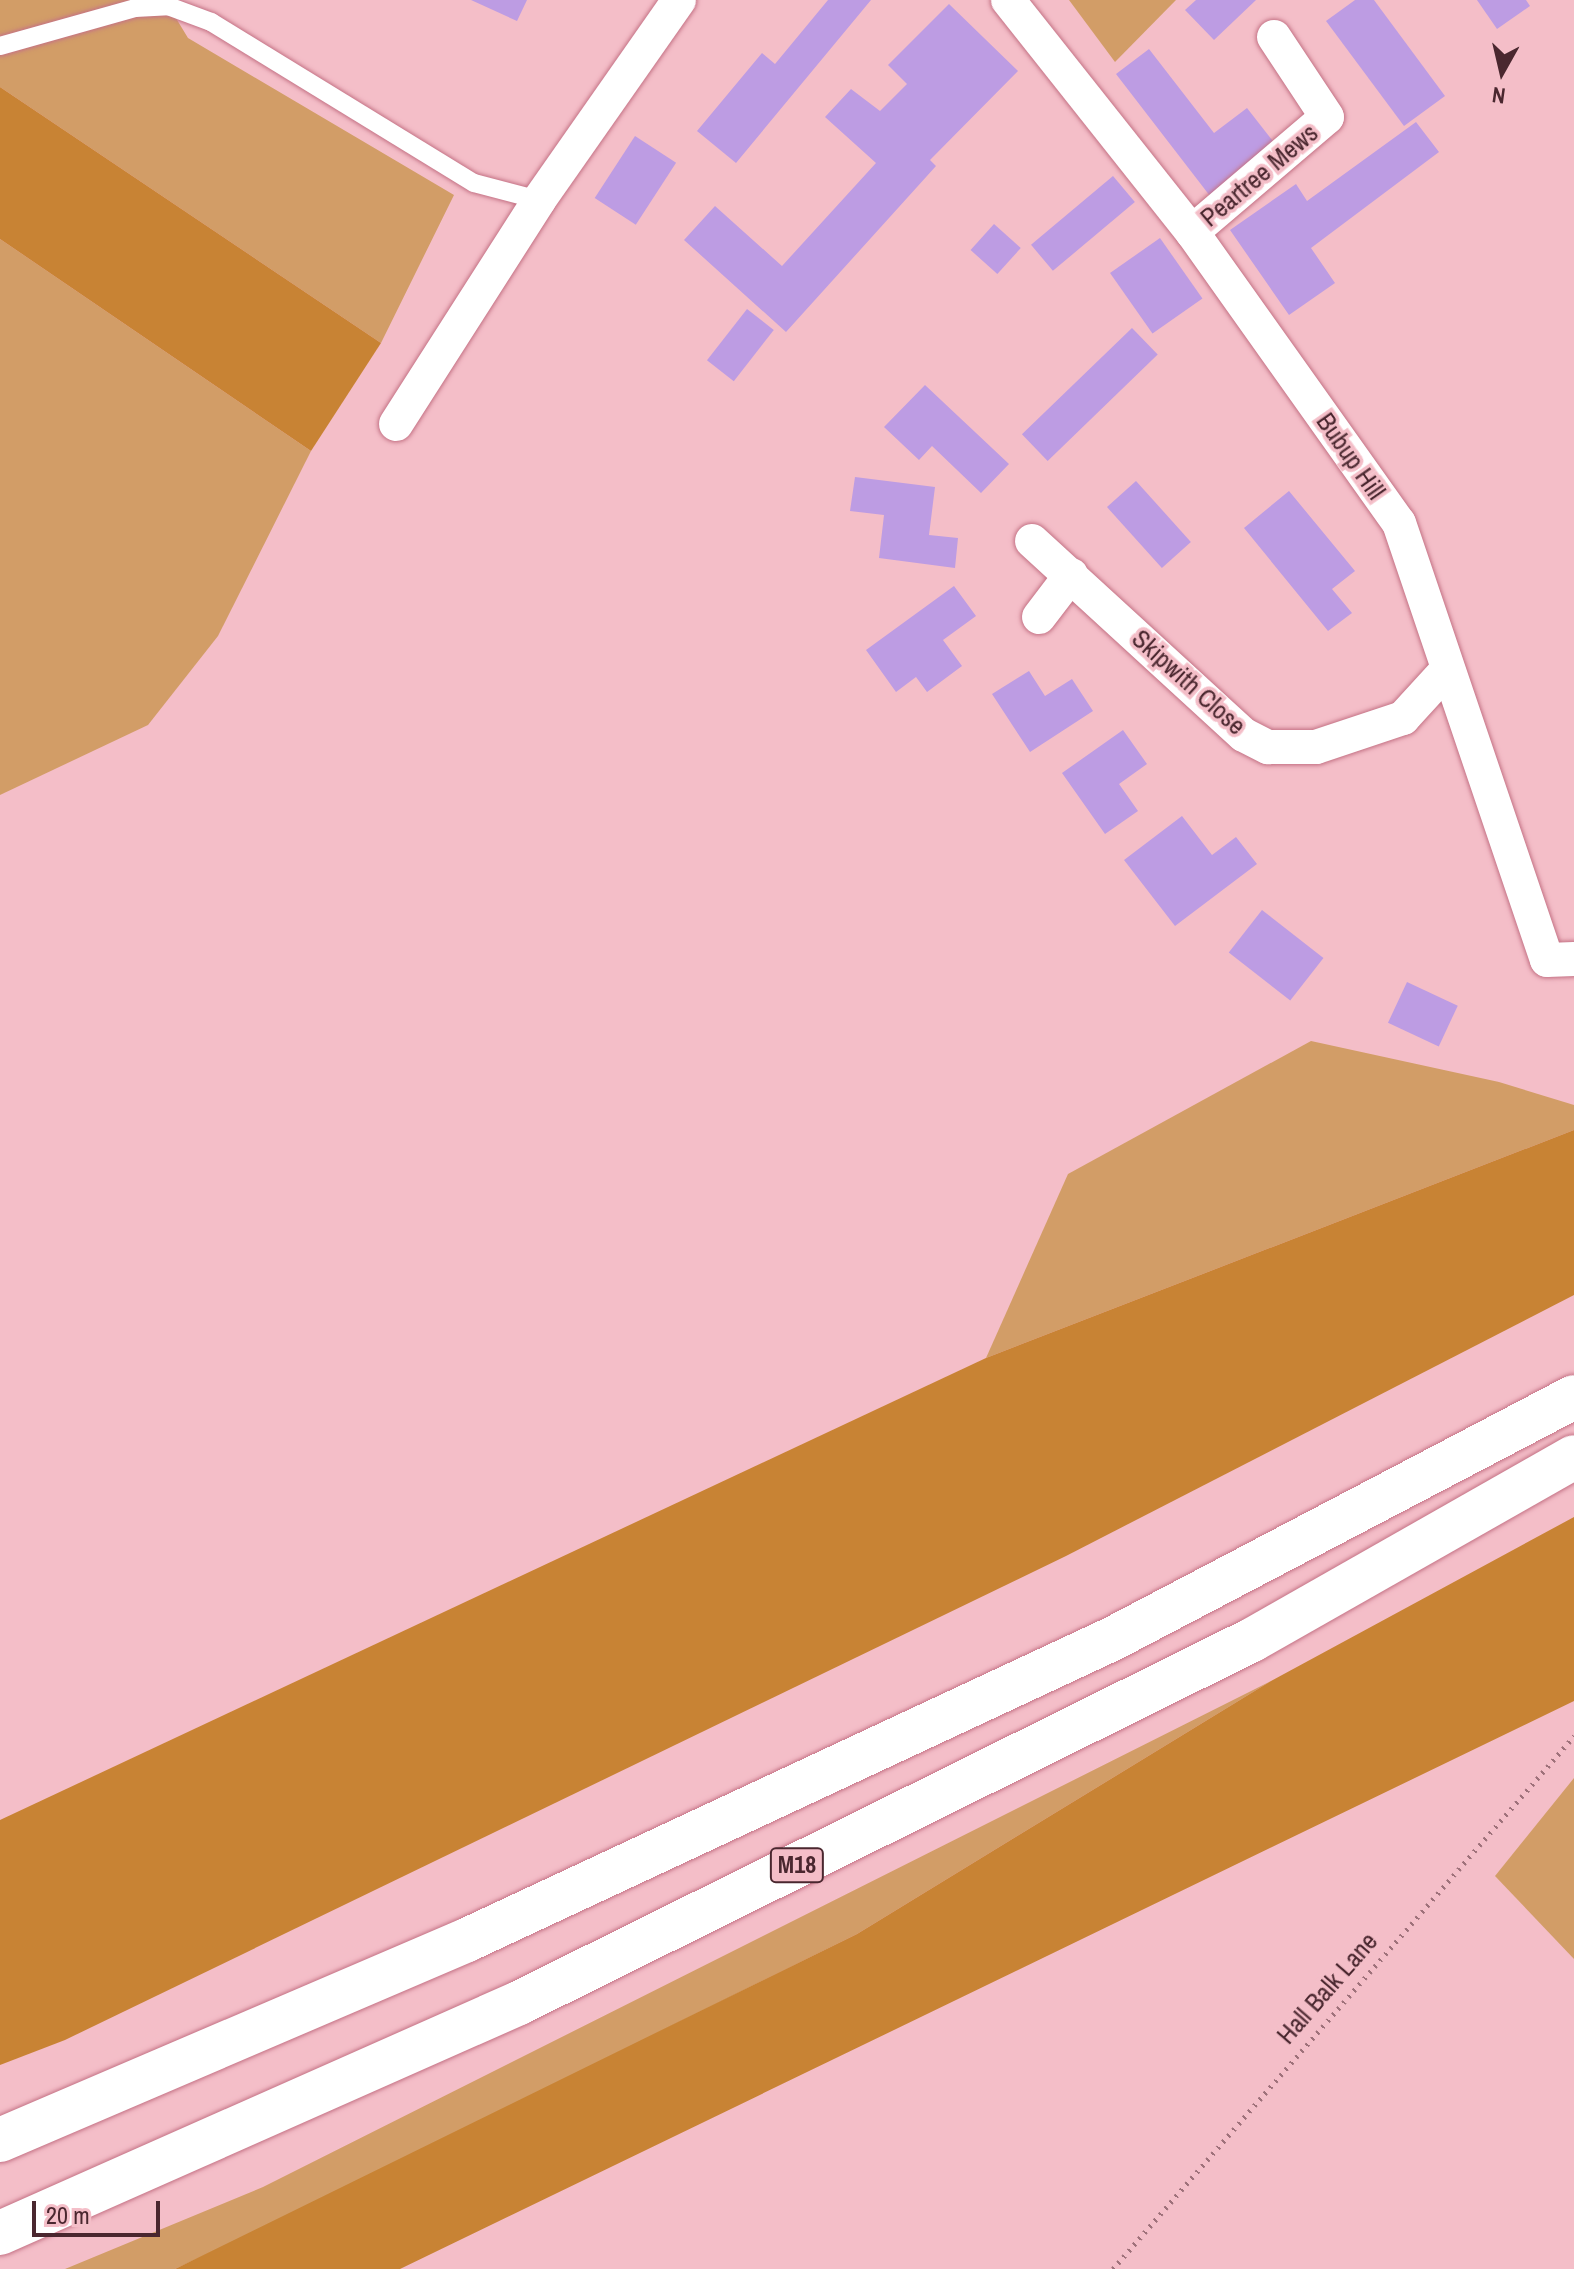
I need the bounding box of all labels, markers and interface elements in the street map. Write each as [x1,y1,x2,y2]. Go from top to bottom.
north arrow [1462,32,1542,112]
text: N [1490,80,1507,112]
street label: Peartree Mews [1194,117,1324,233]
street label: Bubup Hill [1310,407,1392,505]
street label: Skipwith Close [1126,623,1252,741]
road number: M18 [769,1845,825,1885]
street label: Hall Balk Lane [1270,1926,1384,2050]
scale bar [36,2185,164,2235]
text: 20 m [46,2199,90,2231]

